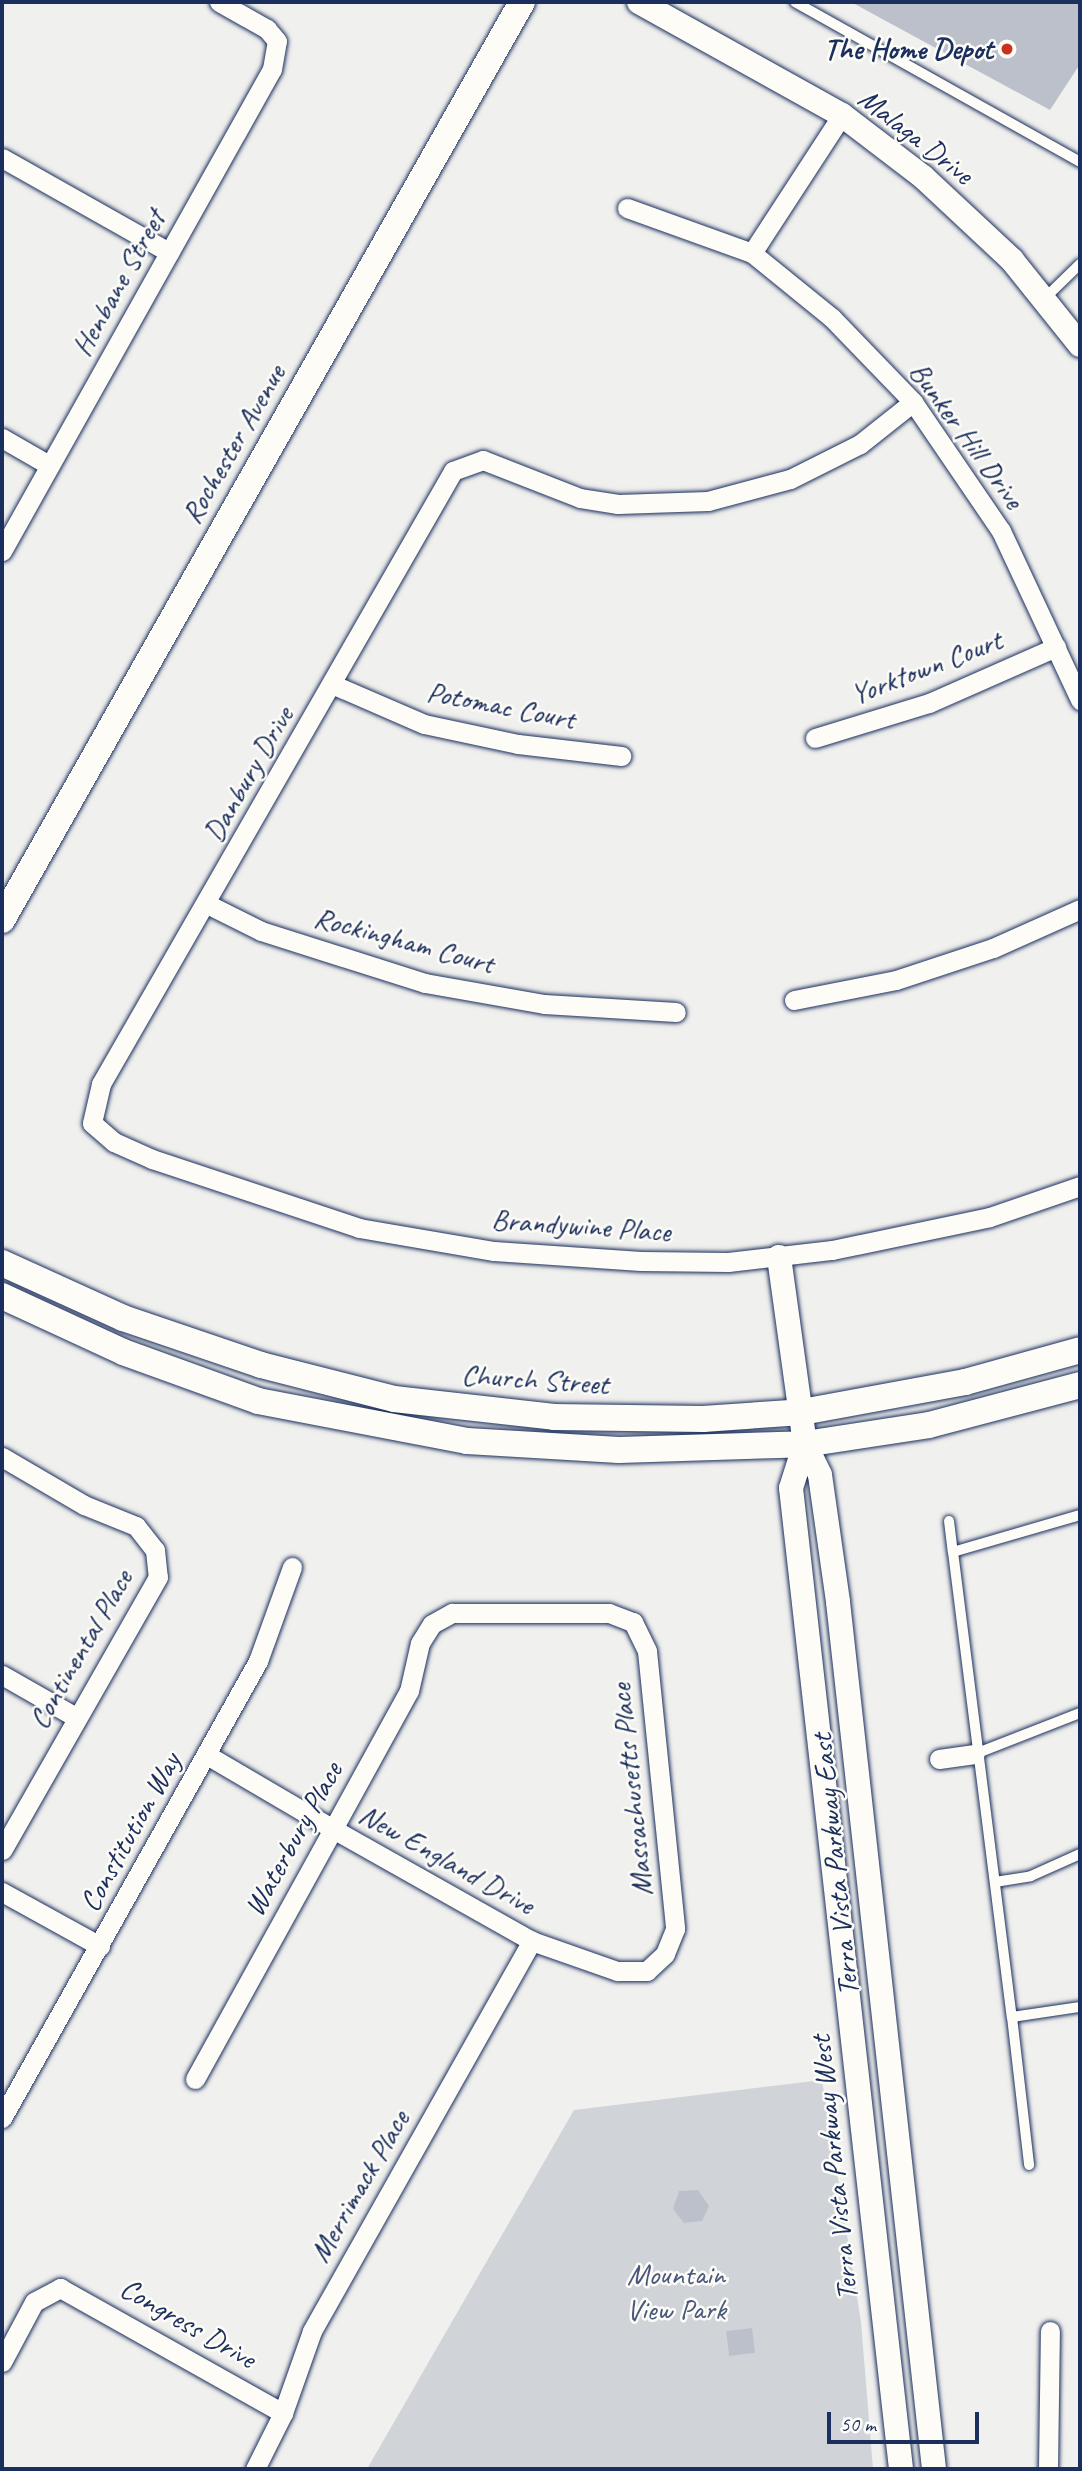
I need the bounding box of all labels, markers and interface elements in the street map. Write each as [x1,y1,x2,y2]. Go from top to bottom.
place label: The Home Depot [825,31,993,67]
marker: The Home Depot [999,41,1015,57]
street label: Malaga Drive [851,80,981,192]
street label: Henbane Street [63,204,173,362]
street label: Bunker Hill Drive [902,354,1032,516]
street label: Rochester Avenue [173,358,293,530]
street label: Yorktown Court [845,622,1007,712]
street label: Potomac Court [424,673,578,737]
street label: Danbury Drive [195,700,301,848]
street label: Rockingham Court [310,899,498,981]
street label: Brandywine Place [490,1201,672,1249]
street label: Church Street [460,1356,610,1402]
street label: Continental Place [20,1563,140,1735]
street label: Massachusetts Place [602,1682,660,1898]
street label: Terra Vista Parkway East [803,1732,867,1998]
street label: Constitution Way [72,1746,188,1918]
street label: Waterbury Place [236,1756,350,1922]
street label: New England Drive [353,1796,541,1922]
street label: Terra Vista Parkway West [802,2034,866,2302]
street label: Merrimack Place [301,2104,417,2268]
park label: Mountain View Park [626,2256,726,2326]
street label: Congress Drive [114,2270,262,2376]
scale bar [830,2398,982,2442]
text: 50 m [840,2411,876,2437]

